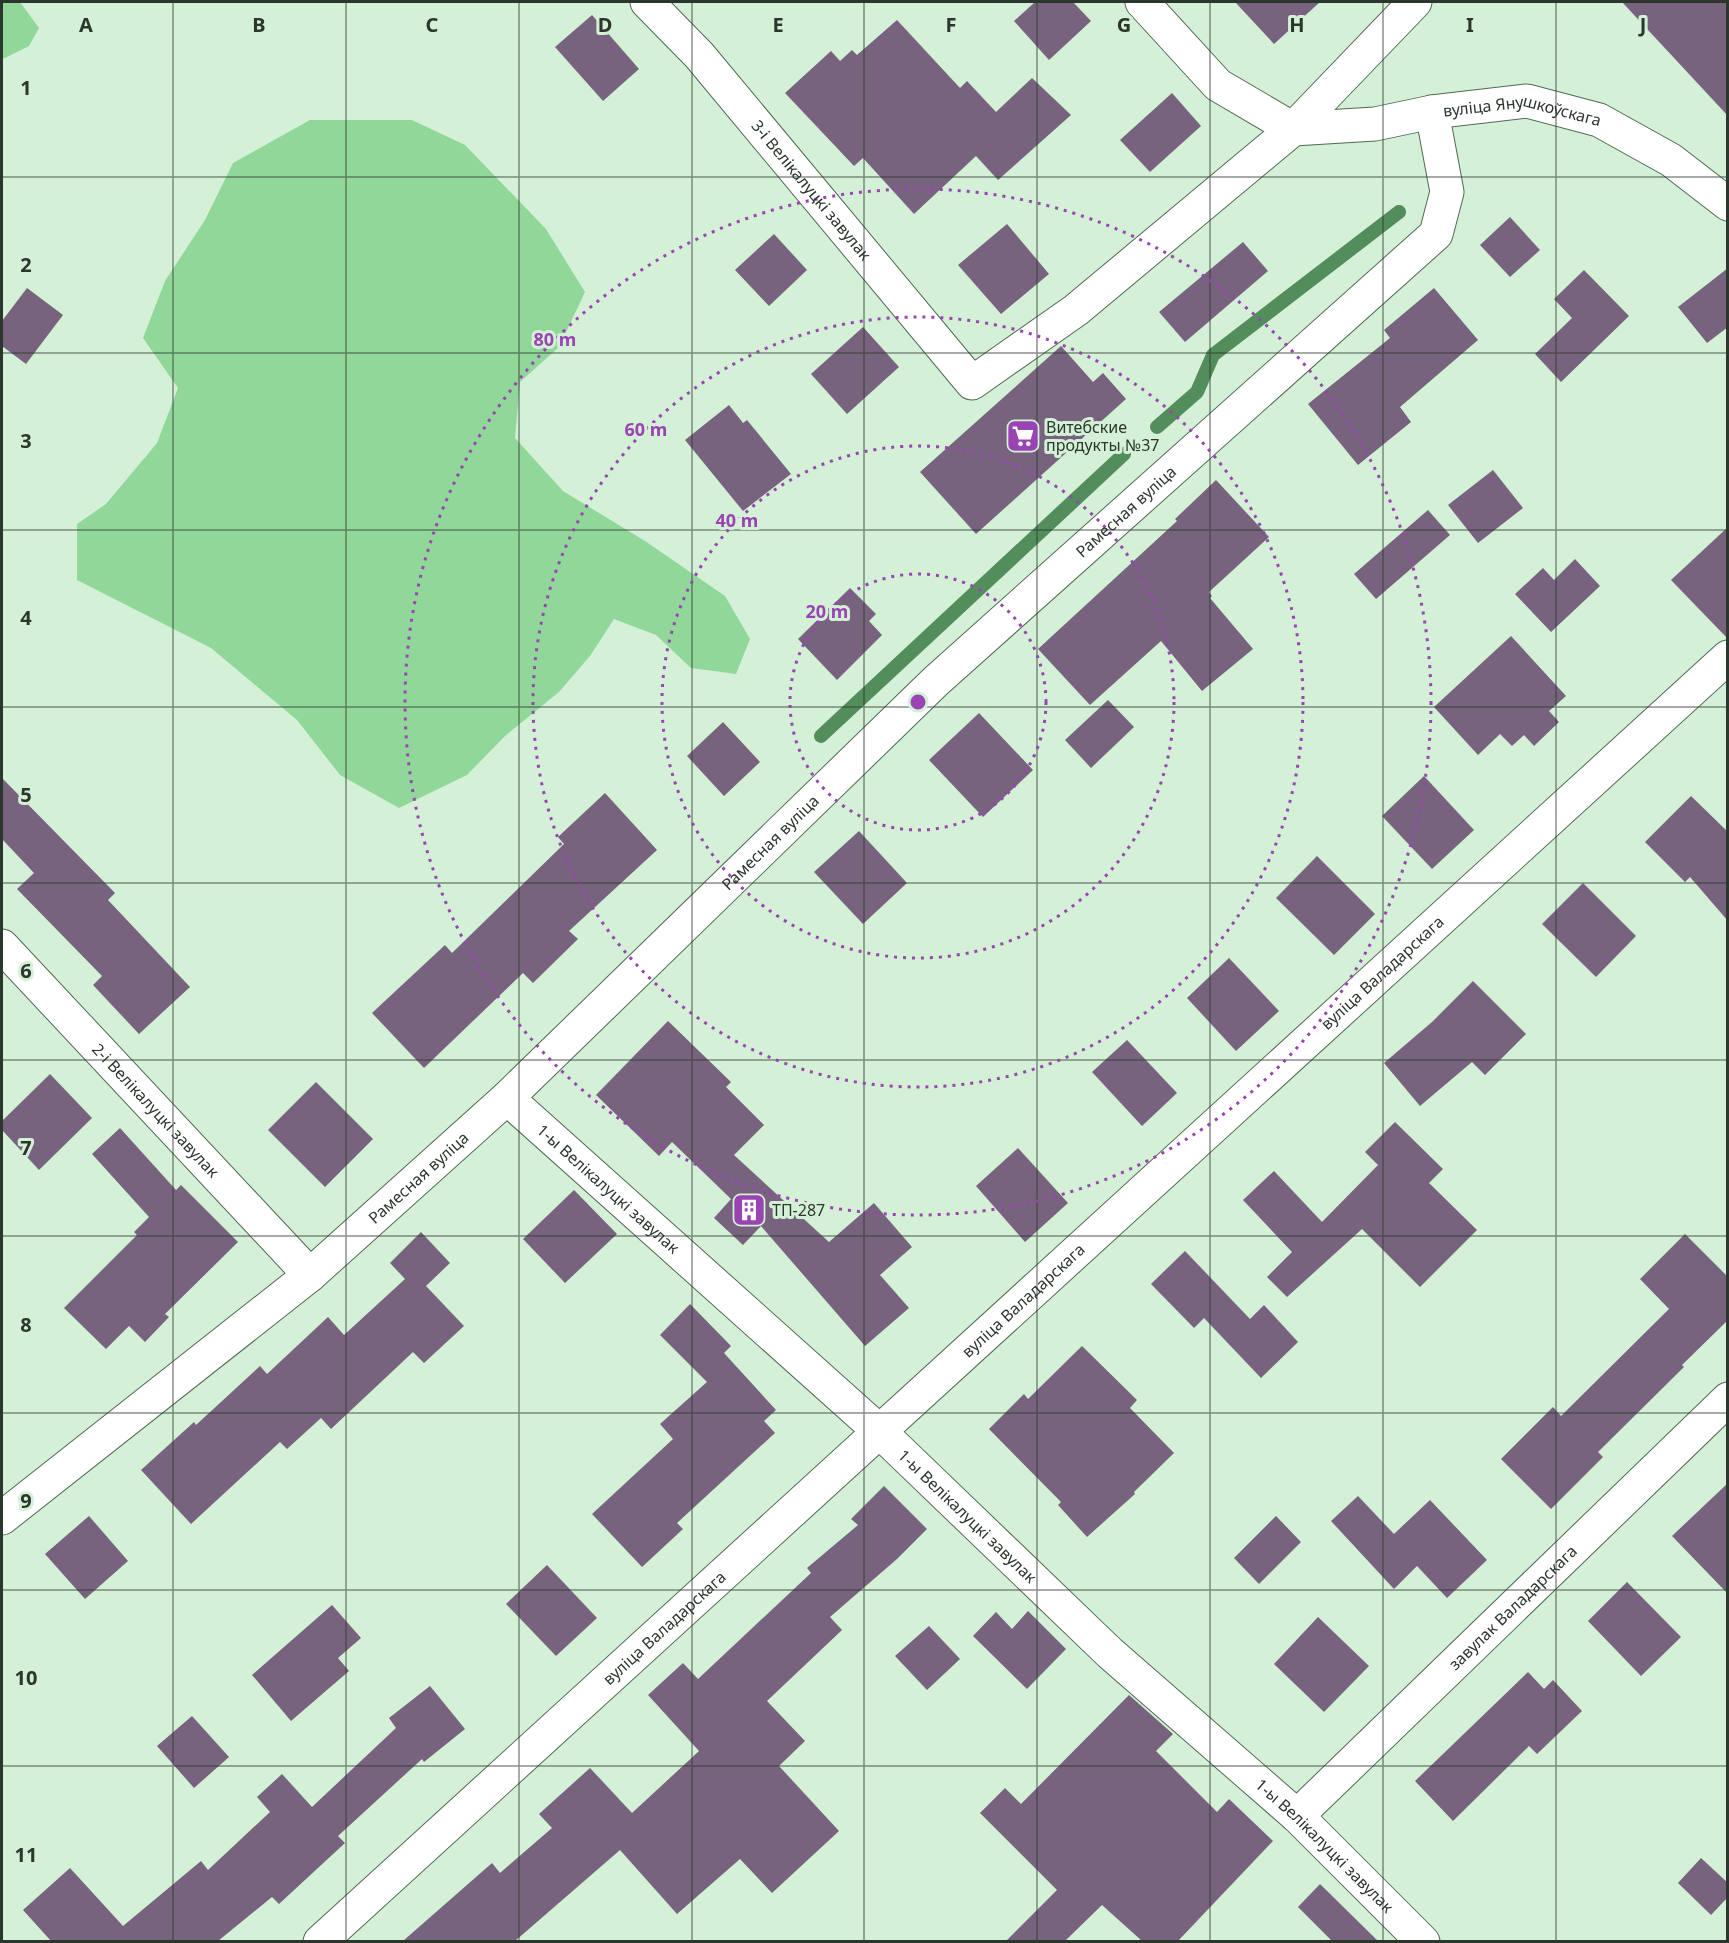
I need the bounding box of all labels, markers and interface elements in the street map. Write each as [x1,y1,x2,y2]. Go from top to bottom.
text: A [79,11,93,38]
text: B [252,11,266,38]
text: C [426,11,439,38]
text: D [598,11,612,38]
text: E [772,11,784,38]
text: F [946,11,956,38]
text: G [1117,11,1131,38]
text: H [1289,11,1305,38]
text: I [1466,11,1474,38]
text: J [1638,11,1646,38]
text: 1 [20,74,32,101]
street label: вуліца Янушкоўскага [1442,89,1604,131]
street label: 3-і Велікалуцкі завулак [747,115,877,265]
text: 2 [20,251,32,278]
text: 80 m [534,327,576,351]
place label: Витебские продукты №37 [1046,416,1160,456]
text: 60 m [625,417,667,441]
supermarket icon: Витебские продукты №37 [1005,418,1041,454]
text: 3 [20,427,32,454]
street label: Рамесная вуліца [1071,461,1181,562]
text: 40 m [716,508,758,532]
text: 20 m [806,599,848,623]
text: 4 [20,604,32,631]
centre of rings [908,692,928,712]
text: 5 [20,781,32,808]
street label: Рамесная вуліца [717,790,824,895]
street label: вуліца Валадарскага [1316,911,1448,1035]
text: 6 [20,957,32,984]
street label: 2-і Велікалуцкі завулак [87,1038,224,1183]
street label: 1-ы Велікалуцкі завулак [532,1119,685,1259]
street label: Рамесная вуліца [363,1127,473,1229]
text: 7 [20,1134,32,1161]
building icon: ТП-287 [731,1192,767,1228]
place label: ТП-287 [772,1199,825,1221]
street label: вуліца Валадарскага [957,1238,1090,1362]
text: 8 [20,1311,32,1338]
street label: 1-ы Велікалуцкі завулак [893,1444,1042,1588]
text: 9 [20,1487,32,1514]
street label: завулак Валадарскага [1444,1540,1582,1675]
street label: вуліца Валадарскага [598,1566,731,1690]
text: 10 [15,1664,37,1691]
street label: 1-ы Велікалуцкі завулак [1251,1774,1399,1918]
text: 11 [15,1841,37,1868]

